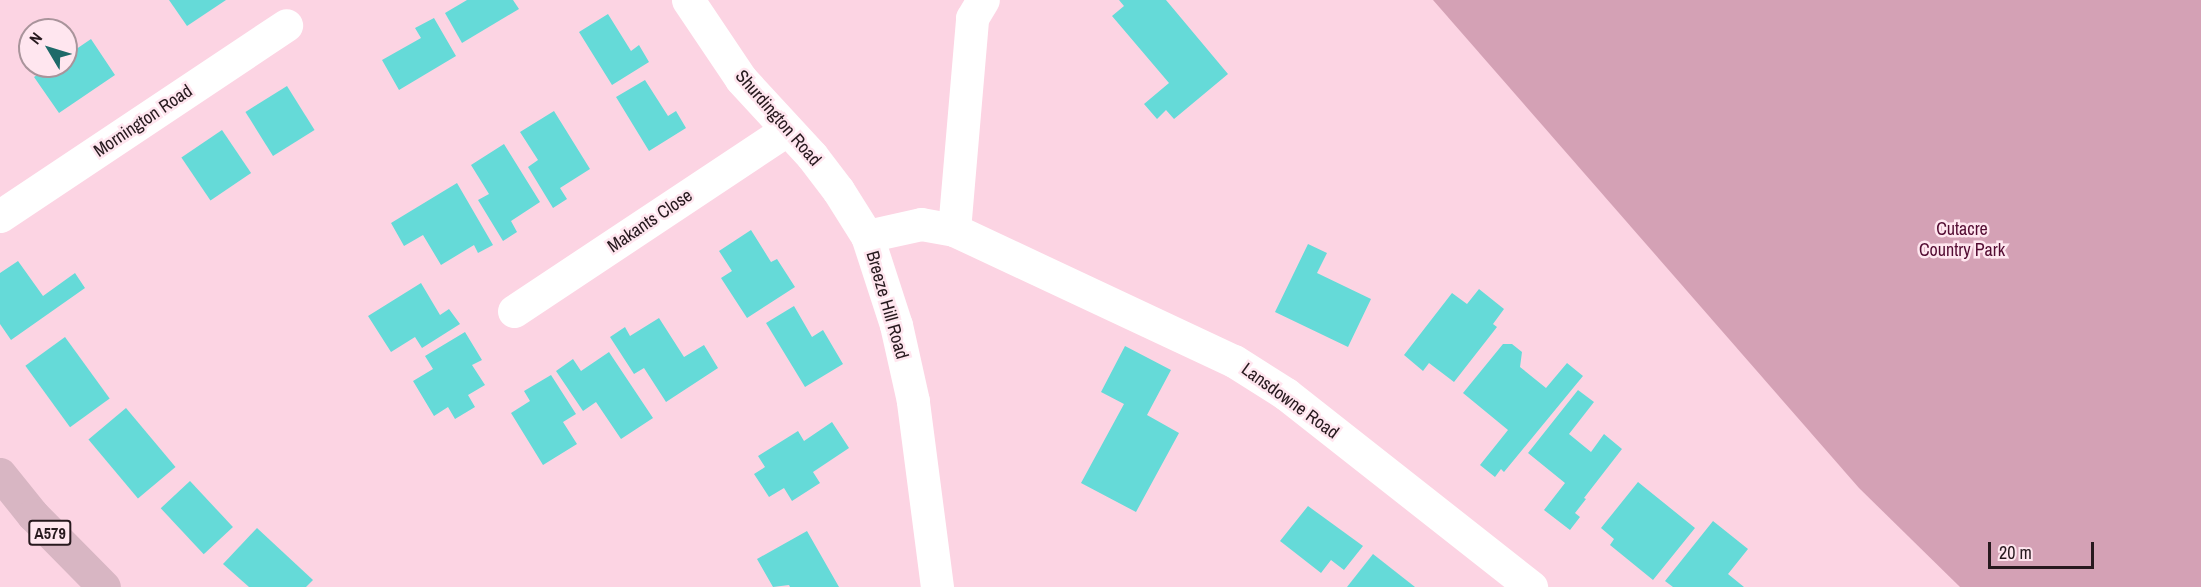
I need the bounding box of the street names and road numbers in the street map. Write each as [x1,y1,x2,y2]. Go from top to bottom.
street label: Shurdington Road [731,66,825,170]
street label: Mornington Road [90,80,196,162]
street label: Makants Close [603,185,697,257]
street label: Breeze Hill Road [861,248,913,362]
street label: Lansdowne Road [1237,359,1343,443]
road number: A579 [28,520,72,546]

